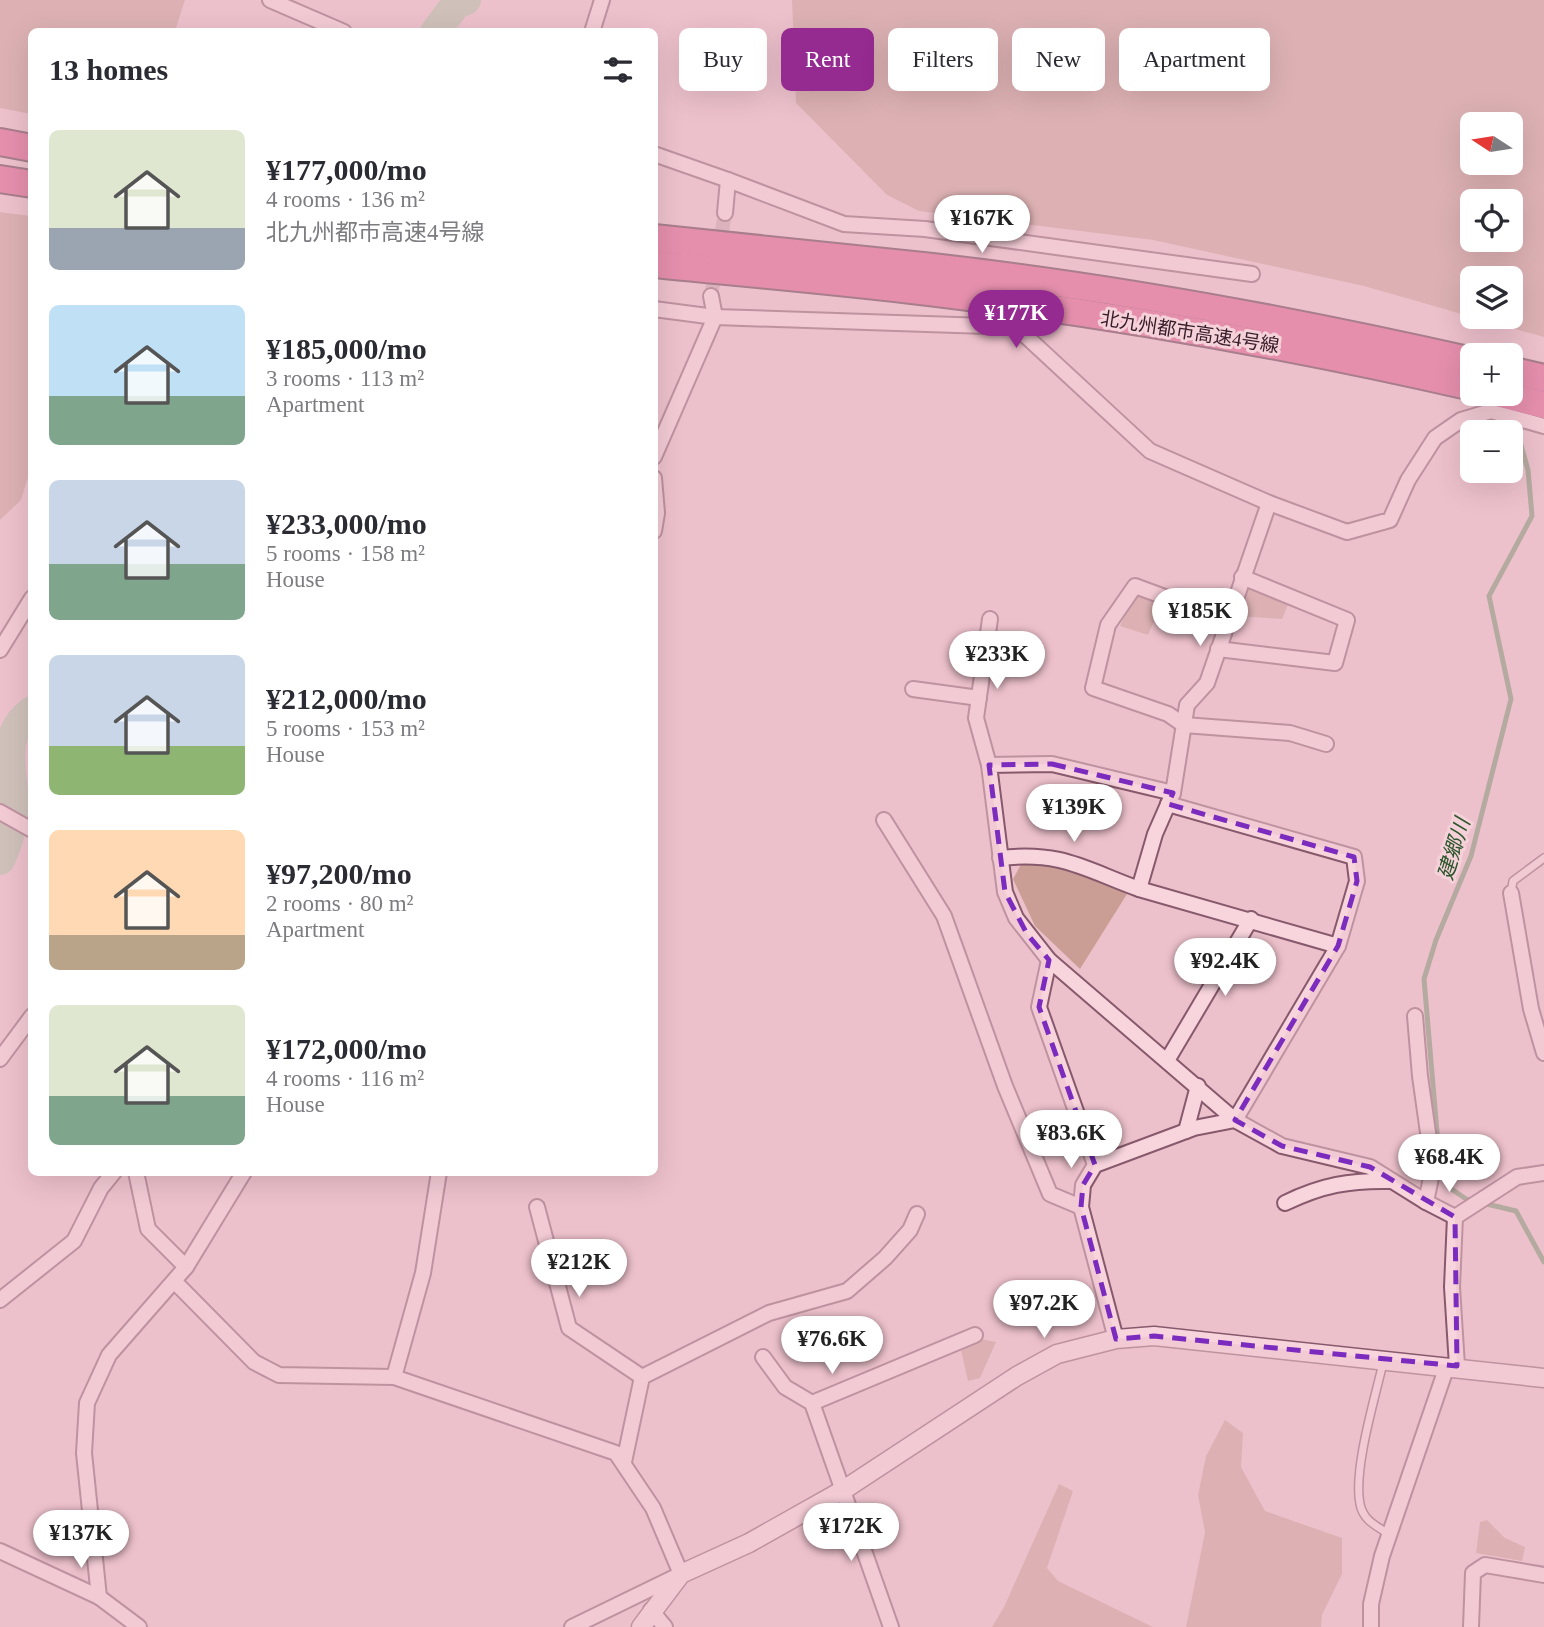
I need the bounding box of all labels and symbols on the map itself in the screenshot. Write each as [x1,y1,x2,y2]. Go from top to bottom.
north arrow [1460,112,1522,175]
pin: ¥167K [933,196,1031,255]
pin: ¥177K [967,290,1065,350]
street label: 北九州都市高速4号線 [1099,308,1281,356]
pin: ¥185K [1151,588,1249,648]
pin: ¥233K [948,632,1046,691]
pin: ¥139K [1025,784,1123,844]
water label: 建郷川 [1433,813,1475,883]
pin: ¥92.4K [1168,939,1282,998]
pin: ¥83.6K [1014,1110,1128,1170]
pin: ¥68.4K [1392,1134,1506,1194]
pin: ¥212K [530,1240,628,1299]
pin: ¥97.2K [987,1280,1101,1340]
pin: ¥76.6K [775,1316,889,1376]
pin: ¥172K [802,1504,900,1563]
pin: ¥137K [32,1510,130,1570]

